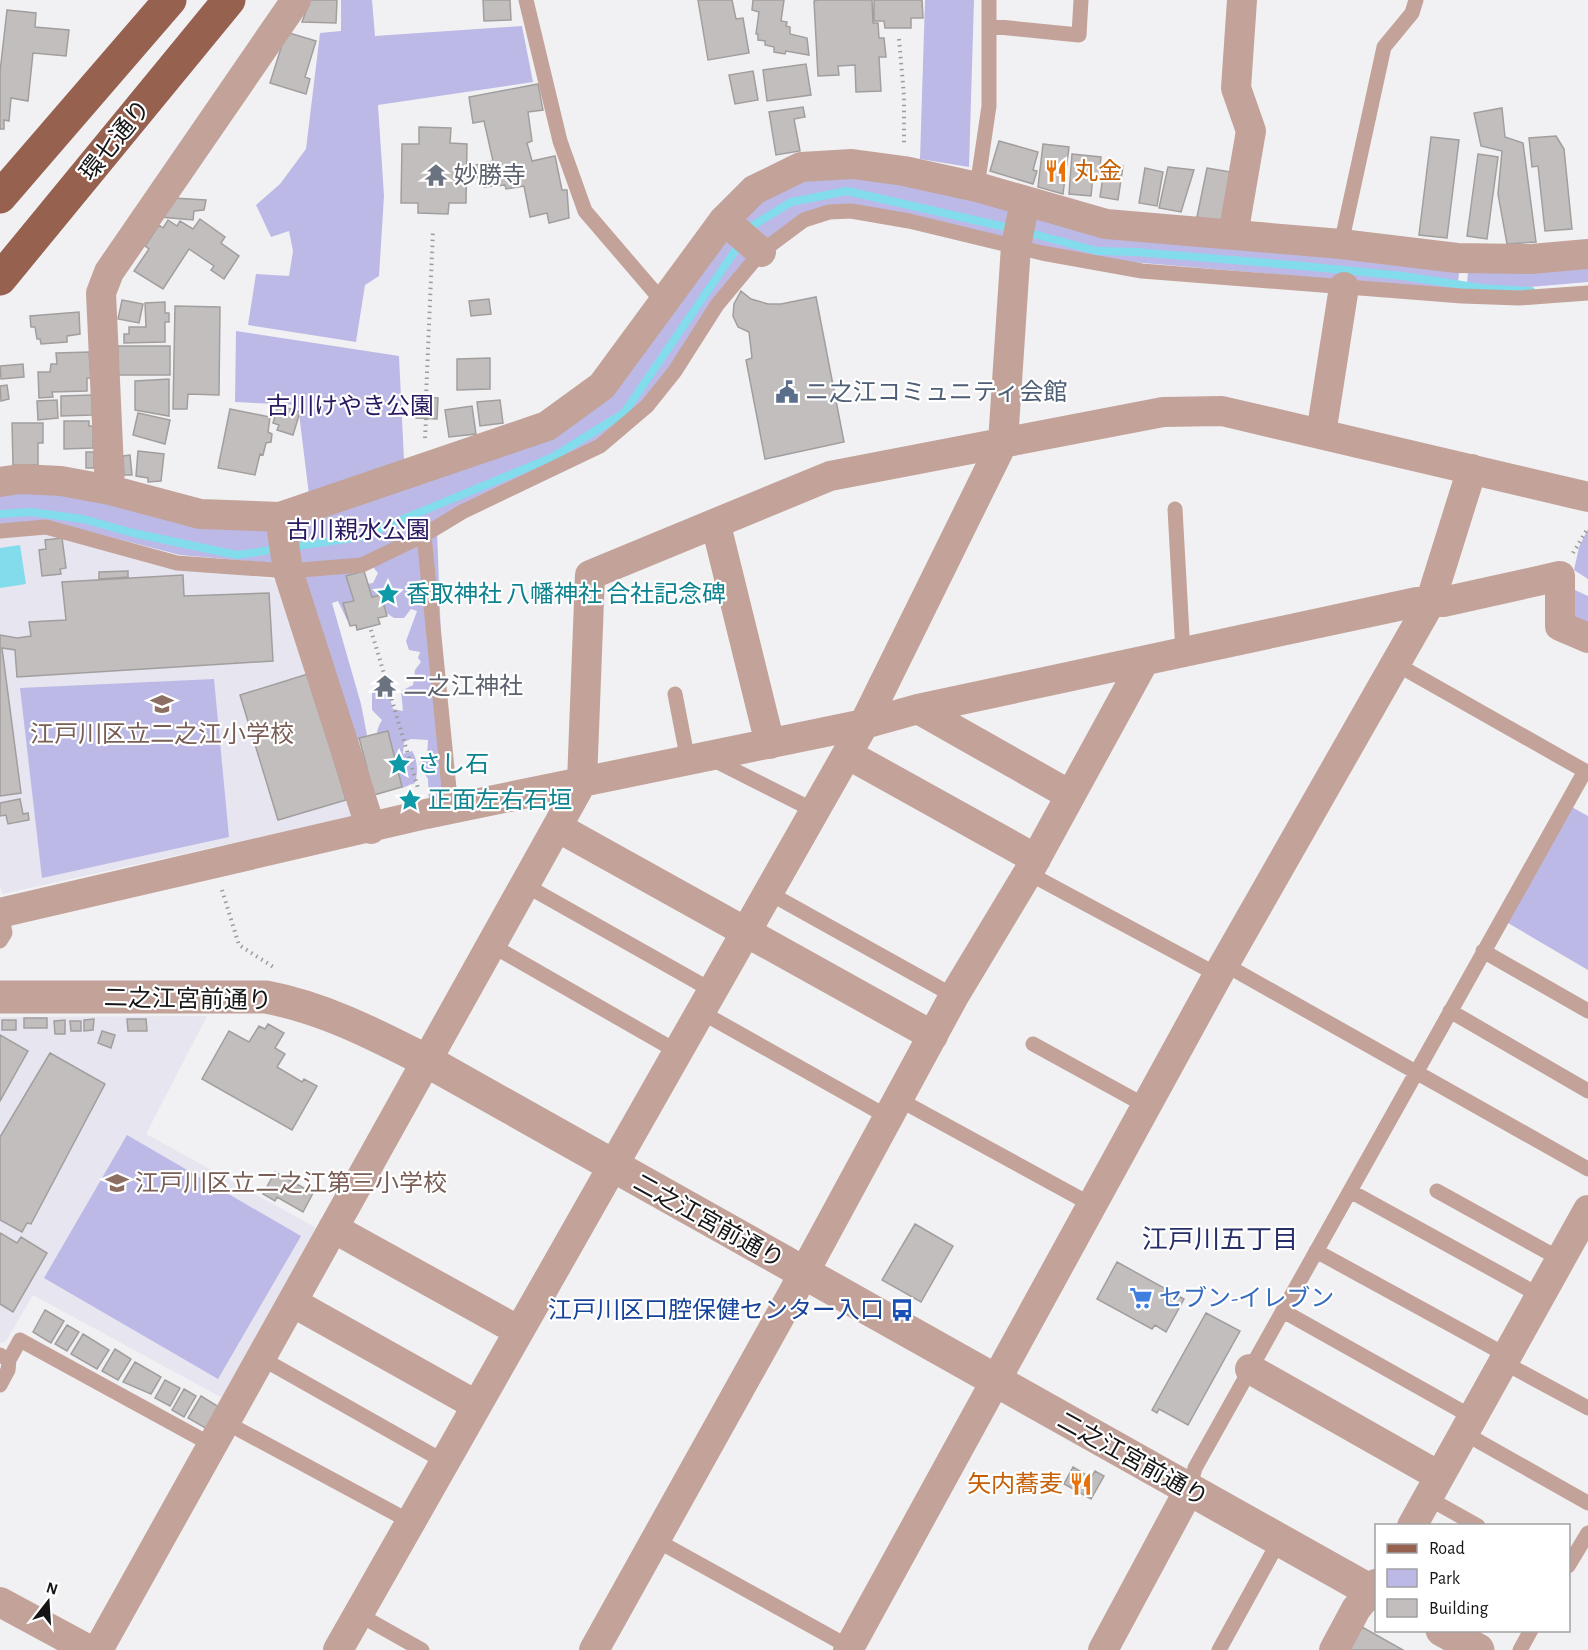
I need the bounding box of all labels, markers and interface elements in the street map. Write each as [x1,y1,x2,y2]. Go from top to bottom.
street label: 環七通り [75,95,155,185]
restaurant icon: 丸金 [1043,158,1069,184]
place label: 丸金 [1074,158,1122,184]
temple icon: 妙勝寺 [423,162,449,188]
place label: 妙勝寺 [454,162,526,188]
public building icon: ニ之江コミュニティ会館 [774,379,800,405]
place label: ニ之江コミュニティ会館 [805,379,1068,405]
park label: 古川けやき公園 [266,393,434,419]
park label: 古川親水公園 [286,517,430,543]
place icon: 香取神社 八幡神社 合社記念碑 [375,581,401,607]
place label: 香取神社 八幡神社 合社記念碑 [406,581,726,607]
temple icon: 二之江神社 [372,673,398,699]
place label: 二之江神社 [403,673,523,699]
school or university icon: 江戸川区立二之江小学校 [149,691,175,717]
place label: 江戸川区立二之江小学校 [30,721,294,747]
place icon: さし石 [386,751,412,777]
place label: さし石 [417,752,489,777]
place icon: 正面左右石垣 [397,787,423,813]
place label: 正面左右石垣 [428,787,572,813]
street label: 二之江宮前通り [104,985,272,1013]
street label: 二之江宮前通り [629,1169,789,1273]
school or university icon: 江戸川区立二之江第三小学校 [104,1170,130,1196]
place label: 江戸川区立二之江第三小学校 [135,1170,447,1196]
district label: 江戸川五丁目 [1142,1226,1298,1253]
supermarket icon: セブン-イレブン [1128,1285,1154,1311]
place label: セブン-イレブン [1159,1285,1334,1311]
place label: 江戸川区口腔保健センター入口 [548,1297,884,1323]
bus stop icon: 江戸川区口腔保健センター入口 [889,1297,915,1323]
street label: 二之江宮前通り [1053,1407,1213,1511]
place label: 矢内蕎麦 [967,1471,1063,1497]
restaurant icon: 矢内蕎麦 [1068,1471,1094,1497]
legend [1375,1524,1570,1632]
text: Road [1429,1540,1465,1558]
text: Park [1429,1570,1461,1588]
north arrow [18,1572,78,1632]
text: N [44,1579,60,1598]
text: Building [1429,1600,1489,1618]

